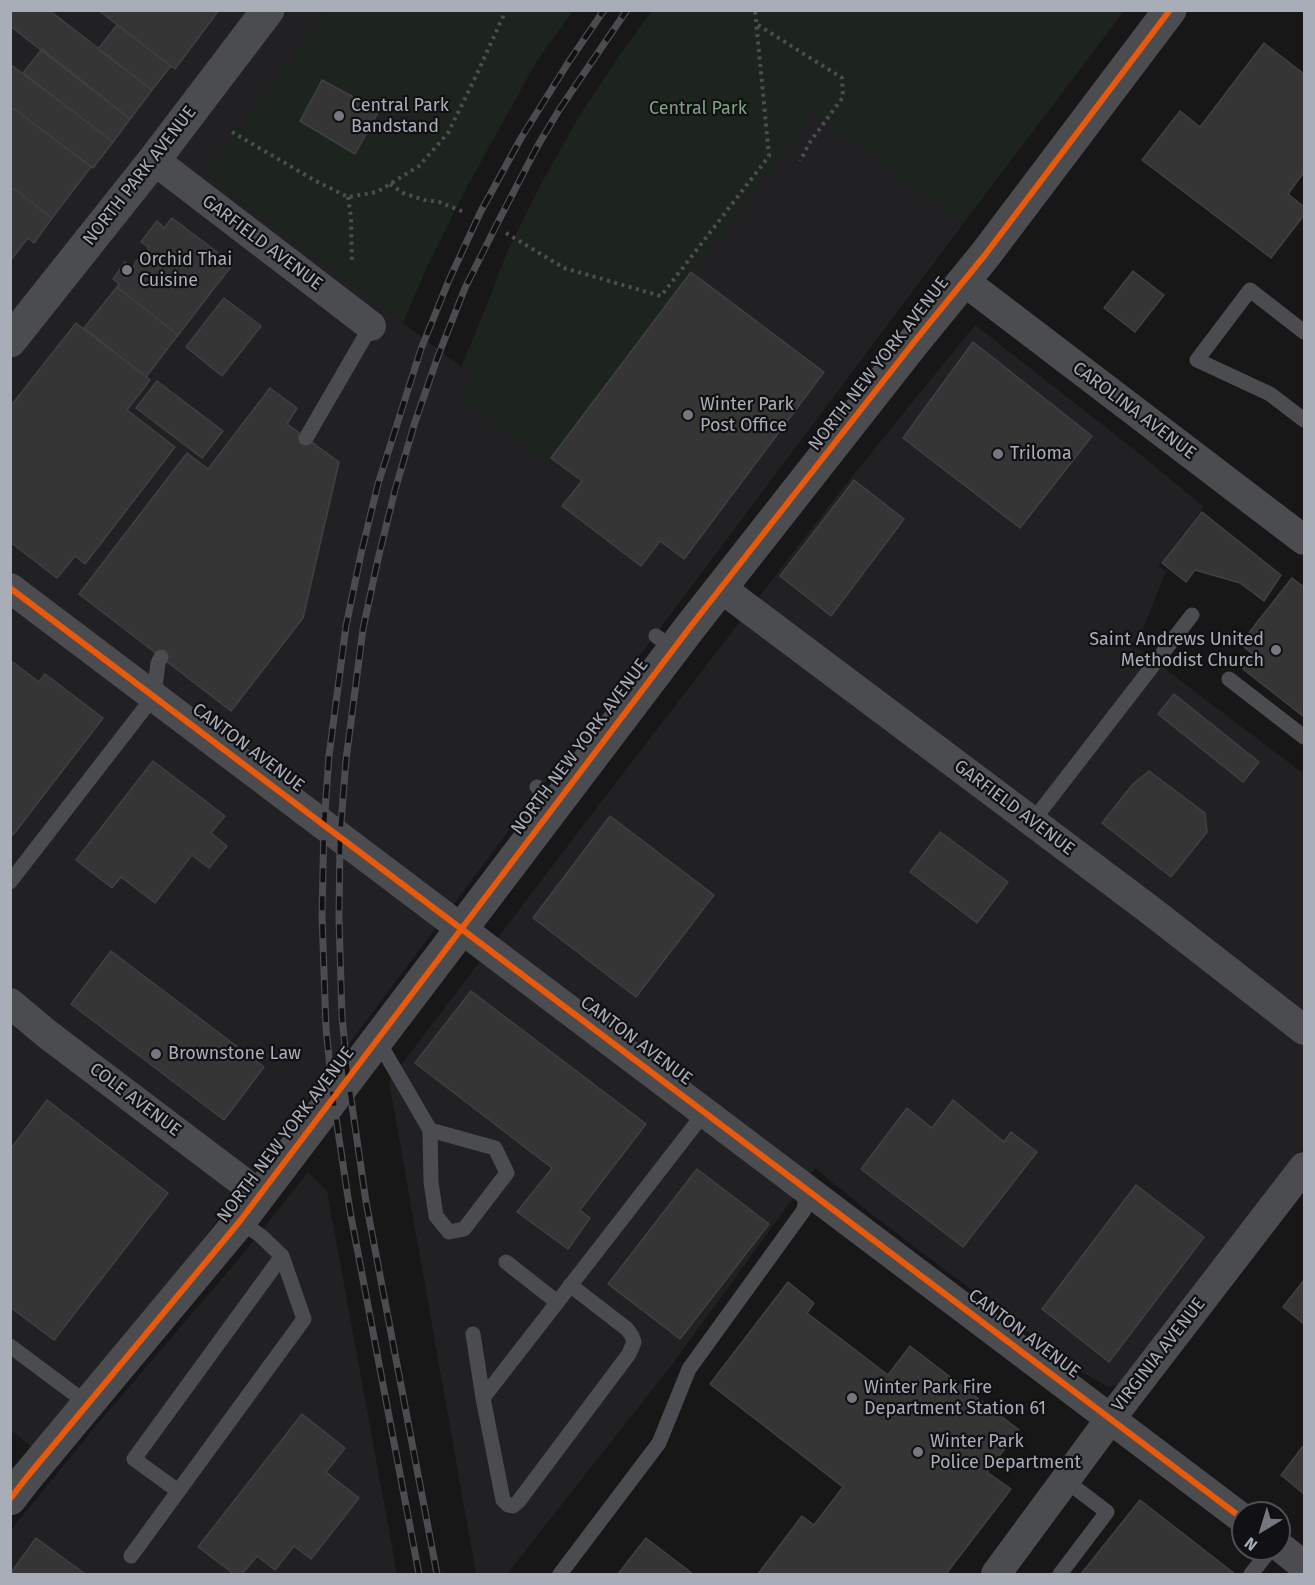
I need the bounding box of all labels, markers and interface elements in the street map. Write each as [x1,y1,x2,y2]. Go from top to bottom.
place label: Central Park Bandstand [351,95,449,138]
park label: Central Park [649,98,747,120]
street label: NORTH PARK AVENUE [79,102,201,250]
marker: Central Park Bandstand [332,109,346,123]
street label: GARFIELD AVENUE [198,191,326,295]
place label: Orchid Thai Cuisine [139,249,232,292]
marker: Orchid Thai Cuisine [120,263,134,277]
street label: NORTH NEW YORK AVENUE [804,273,954,455]
street label: CAROLINA AVENUE [1068,358,1200,464]
place label: Winter Park Post Office [700,394,794,436]
marker: Winter Park Post Office [681,408,695,422]
place label: Triloma [1010,443,1072,465]
marker: Triloma [991,447,1005,461]
place label: Saint Andrews United Methodist Church [1089,629,1264,672]
marker: Saint Andrews United Methodist Church [1269,643,1283,657]
street label: NORTH NEW YORK AVENUE [507,655,653,839]
street label: CANTON AVENUE [188,699,308,797]
street label: GARFIELD AVENUE [950,756,1078,860]
street label: CANTON AVENUE [576,992,696,1090]
place label: Brownstone Law [168,1043,301,1065]
street label: NORTH NEW YORK AVENUE [213,1043,359,1227]
marker: Brownstone Law [149,1047,163,1061]
street label: COLE AVENUE [85,1059,185,1141]
street label: CANTON AVENUE [964,1285,1084,1383]
street label: VIRGINIA AVENUE [1108,1294,1210,1416]
place label: Winter Park Fire Department Station 61 [864,1377,1046,1420]
marker: Winter Park Fire Department Station 61 [845,1391,859,1405]
place label: Winter Park Police Department [930,1431,1081,1474]
marker: Winter Park Police Department [911,1445,925,1459]
north arrow [1231,1501,1291,1561]
text: N [1241,1533,1261,1555]

